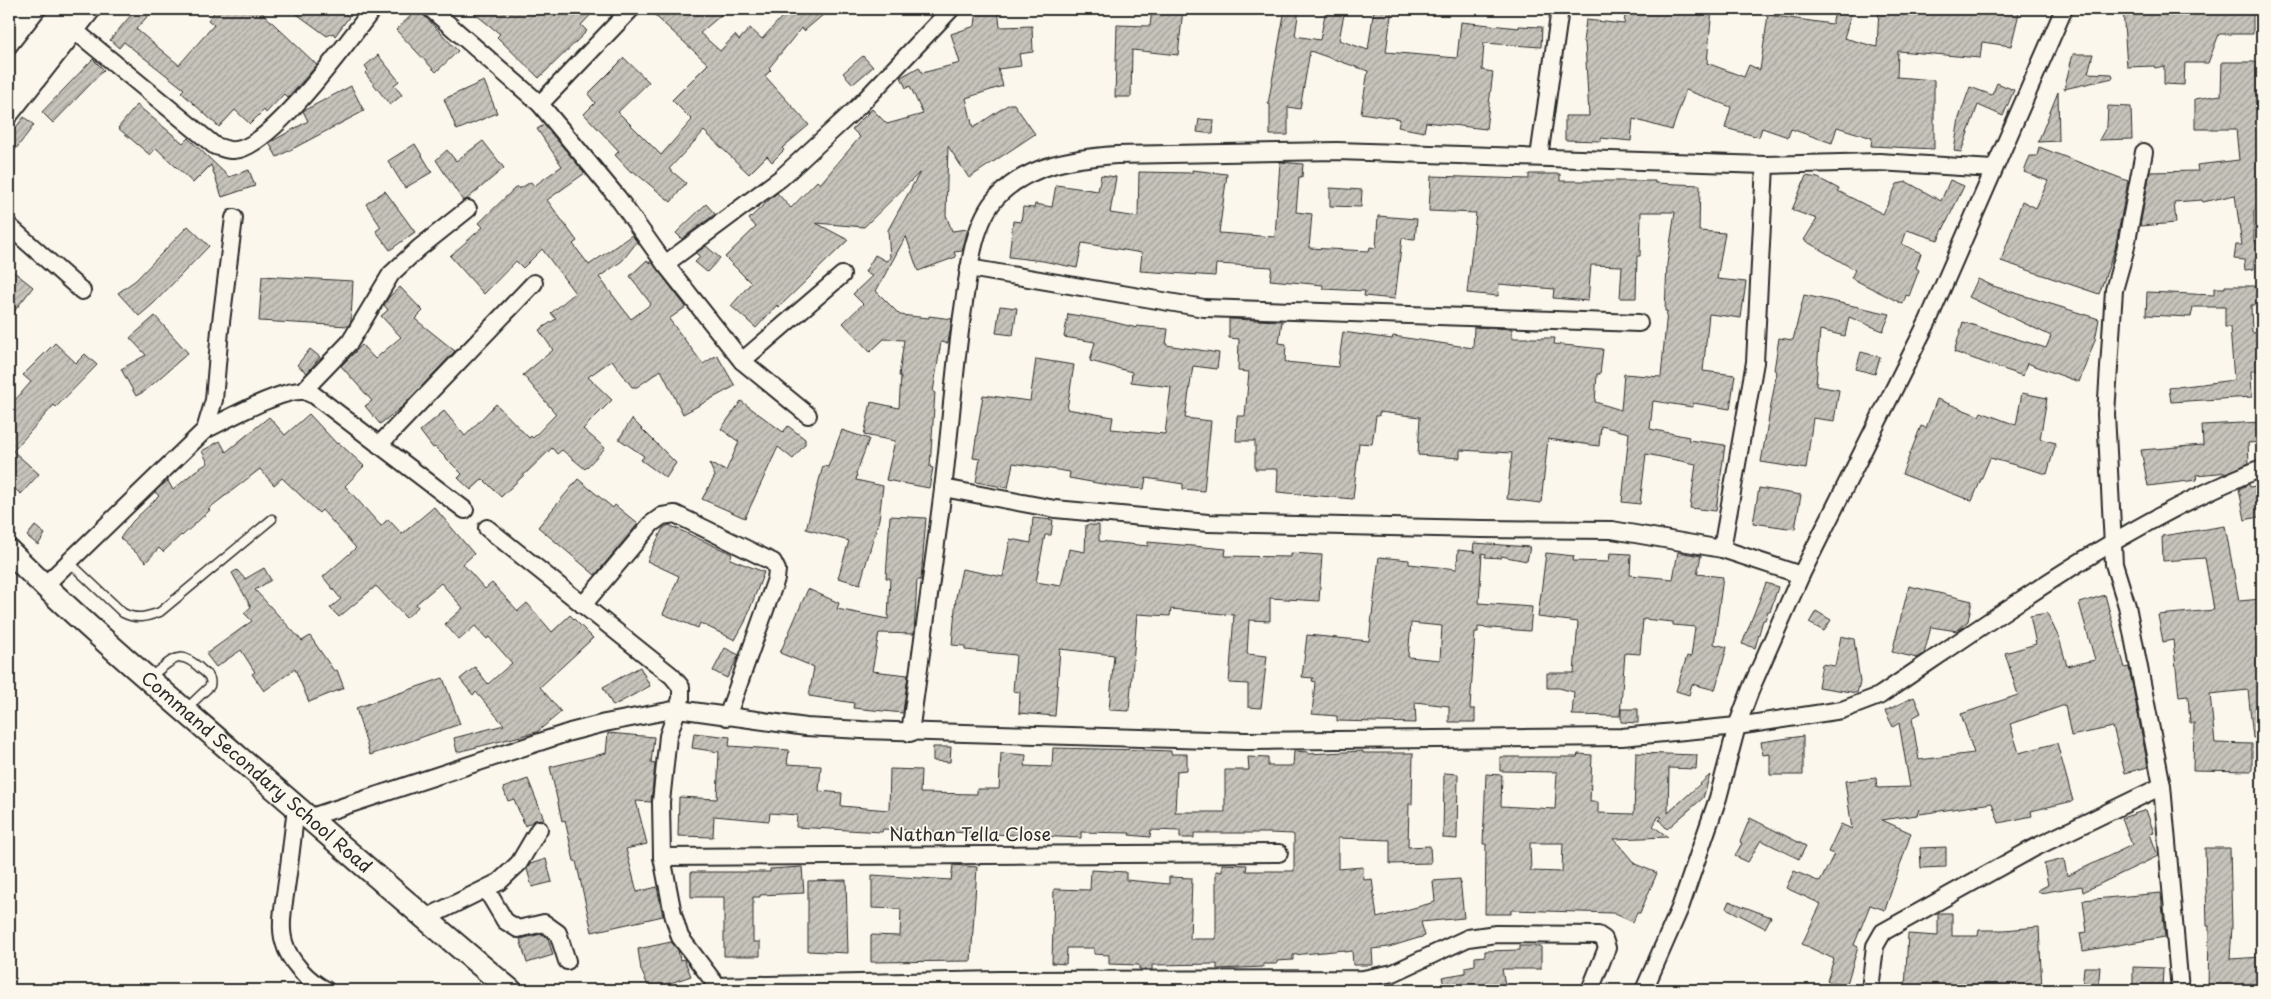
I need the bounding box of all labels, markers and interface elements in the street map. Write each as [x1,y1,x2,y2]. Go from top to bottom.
street label: Command Secondary School Road [136,664,379,879]
street label: Nathan Tella Close [889,820,1051,847]

